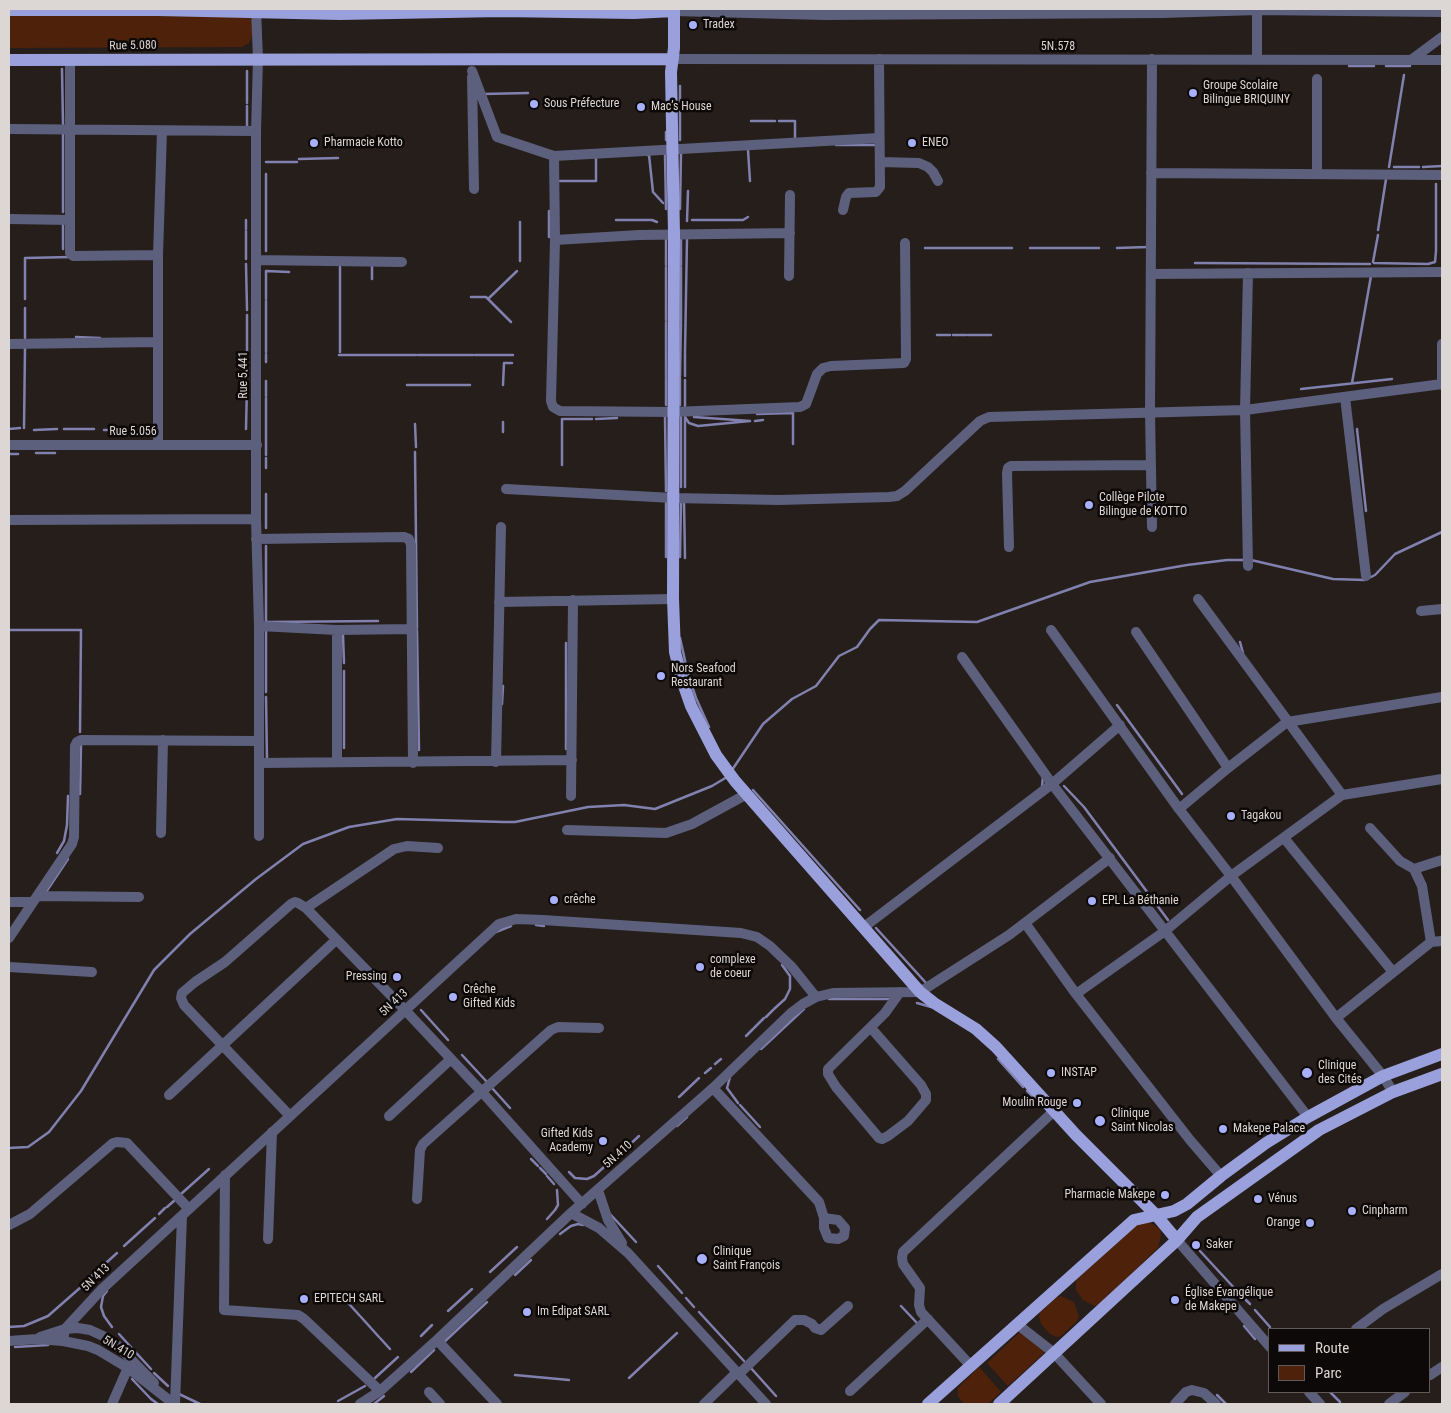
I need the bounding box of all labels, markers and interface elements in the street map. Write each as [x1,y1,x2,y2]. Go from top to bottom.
place label: Tradex [703,18,735,32]
marker: Tradex [687,19,699,31]
street label: Rue 5.080 [109,38,157,54]
street label: 5N.578 [1041,40,1075,54]
place label: Groupe Scolaire Bilingue BRIQUINY [1203,79,1290,107]
marker: Groupe Scolaire Bilingue BRIQUINY [1187,87,1199,99]
place label: Sous Préfecture [544,97,619,111]
marker: Sous Préfecture [528,98,540,110]
place label: Mac’s House [651,100,712,114]
marker: Mac’s House [635,101,647,113]
place label: Pharmacie Kotto [324,136,403,150]
place label: ENEO [922,136,949,150]
marker: Pharmacie Kotto [308,137,320,149]
marker: ENEO [906,137,918,149]
street label: Rue 5.441 [237,351,251,399]
street label: Rue 5.056 [109,425,157,439]
place label: Collège Pilote Bilingue de KOTTO [1099,491,1187,519]
marker: Collège Pilote Bilingue de KOTTO [1083,499,1095,511]
place label: Nors Seafood Restaurant [671,662,736,690]
marker: Nors Seafood Restaurant [655,670,667,682]
place label: Tagakou [1241,809,1281,823]
marker: Tagakou [1225,810,1237,822]
place label: crêche [564,893,596,907]
marker: crêche [548,894,560,906]
place label: EPL La Béthanie [1102,894,1179,908]
marker: EPL La Béthanie [1086,895,1098,907]
place label: complexe de coeur [710,953,756,981]
marker: complexe de coeur [694,961,706,973]
place label: Pressing [346,970,387,984]
marker: Pressing [391,971,403,983]
place label: Crêche Gifted Kids [463,983,515,1011]
street label: 5N 413 [377,986,411,1020]
marker: Crêche Gifted Kids [447,991,459,1003]
place label: Clinique des Cités [1318,1059,1362,1087]
place label: INSTAP [1061,1066,1097,1080]
marker: Clinique des Cités [1300,1066,1314,1080]
marker: INSTAP [1045,1067,1057,1079]
place label: Moulin Rouge [1002,1096,1067,1110]
marker: Moulin Rouge [1071,1097,1083,1109]
place label: Clinique Saint Nicolas [1111,1107,1174,1135]
marker: Clinique Saint Nicolas [1093,1114,1107,1128]
place label: Makepe Palace [1233,1122,1305,1136]
marker: Makepe Palace [1217,1123,1229,1135]
place label: Gifted Kids Academy [541,1127,593,1155]
marker: Gifted Kids Academy [597,1135,609,1147]
street label: 5N.410 [600,1138,636,1172]
place label: Pharmacie Makepe [1064,1188,1155,1202]
marker: Pharmacie Makepe [1159,1189,1171,1201]
place label: Vénus [1268,1192,1297,1206]
marker: Vénus [1252,1193,1264,1205]
place label: Cinpharm [1362,1204,1408,1218]
marker: Cinpharm [1346,1205,1358,1217]
place label: Orange [1266,1216,1300,1230]
marker: Orange [1304,1217,1316,1229]
place label: Saker [1206,1238,1233,1252]
marker: Saker [1190,1239,1202,1251]
place label: Clinique Saint François [713,1245,780,1273]
marker: Clinique Saint François [695,1252,709,1266]
street label: 5N 413 [79,1261,113,1295]
place label: Église Évangélique de Makepe [1185,1286,1273,1314]
place label: EPITECH SARL [314,1292,384,1306]
marker: EPITECH SARL [298,1293,310,1305]
marker: Église Évangélique de Makepe [1169,1294,1181,1306]
place label: Im Edipat SARL [537,1305,610,1319]
marker: Im Edipat SARL [521,1306,533,1318]
legend [1268,1328,1431,1393]
street label: 5N.410 [100,1333,136,1363]
text: Route [1315,1339,1349,1357]
text: Parc [1315,1364,1342,1382]

